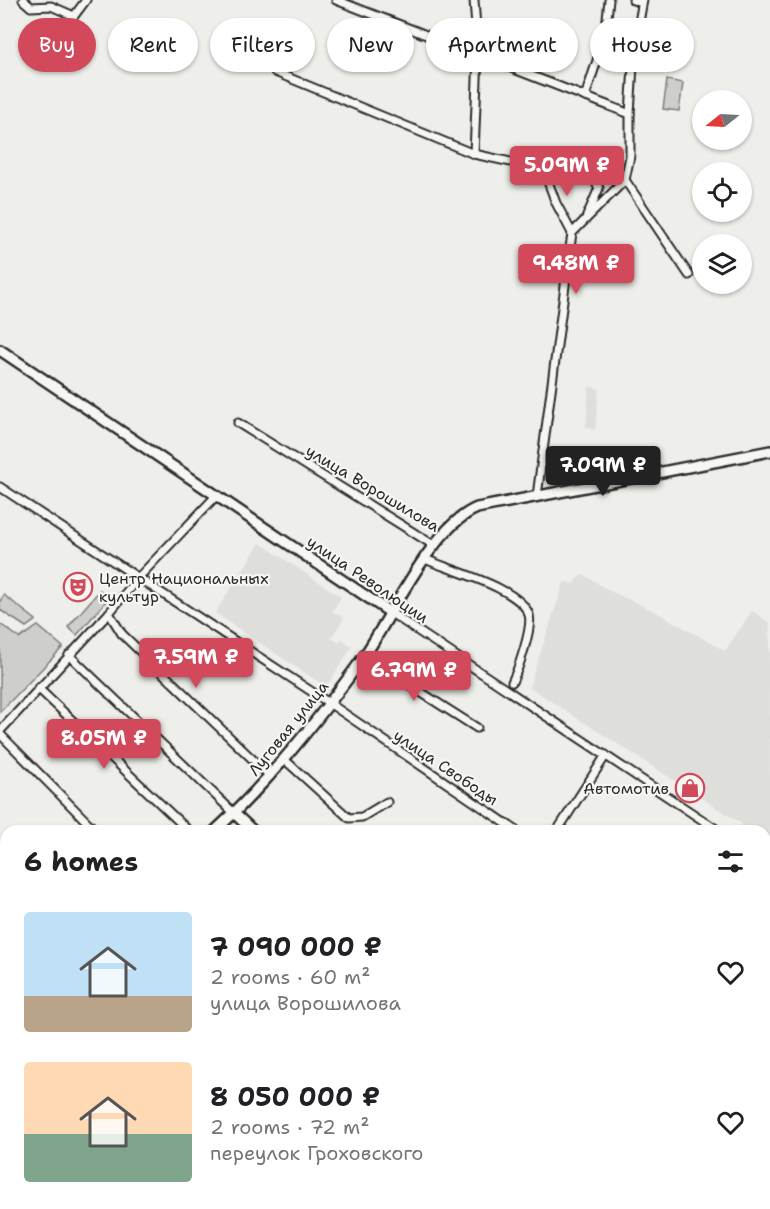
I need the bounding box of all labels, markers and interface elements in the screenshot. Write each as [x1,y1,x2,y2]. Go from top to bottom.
chip: Buy [18,18,96,72]
chip: Rent [108,18,198,72]
chip: Filters [210,18,315,72]
chip: New [327,18,414,72]
chip: Apartment [426,18,578,72]
chip: House [590,18,694,72]
north arrow [692,90,752,150]
map controls [692,90,752,294]
pin: 5.09M ₽ [512,146,622,197]
text: 5.09M ₽ [524,152,610,178]
button: locate [692,162,752,222]
button: layers [692,234,752,294]
pin: 9.48M ₽ [521,244,631,295]
text: 9.48M ₽ [532,250,620,276]
street label: улица Ворошилова [302,440,444,537]
pin: 7.09M ₽ [548,446,658,497]
text: 7.09M ₽ [560,452,646,478]
street label: улица Революции [303,531,433,628]
place label: Центр Национальных культур [99,568,269,607]
theatre icon: Центр Национальных культур [62,571,94,603]
pin: 7.59M ₽ [141,638,251,689]
text: 7.59M ₽ [153,644,239,670]
pin: 6.79M ₽ [359,651,469,702]
text: 6.79M ₽ [371,657,457,683]
street label: Луговая улица [244,676,333,780]
pin: 8.05M ₽ [49,719,159,770]
text: 8.05M ₽ [61,725,147,751]
street label: улица Свободы [389,725,502,810]
shop icon: Автомотив [674,772,706,804]
place label: Автомотив [583,778,669,799]
text: 6 homes [24,844,138,879]
icon: filters [714,845,747,878]
text: 7 090 000 ₽ [210,929,382,964]
icon: home [72,936,144,1008]
icon: heart [714,956,747,989]
text: 2 rooms · 60 m² [210,964,370,990]
text: улица Ворошилова [210,990,401,1016]
text: 8 050 000 ₽ [210,1079,380,1114]
icon: home [72,1086,144,1158]
icon: heart [714,1106,747,1139]
text: 2 rooms · 72 m² [210,1114,369,1140]
text: переулок Гроховского [210,1140,423,1166]

